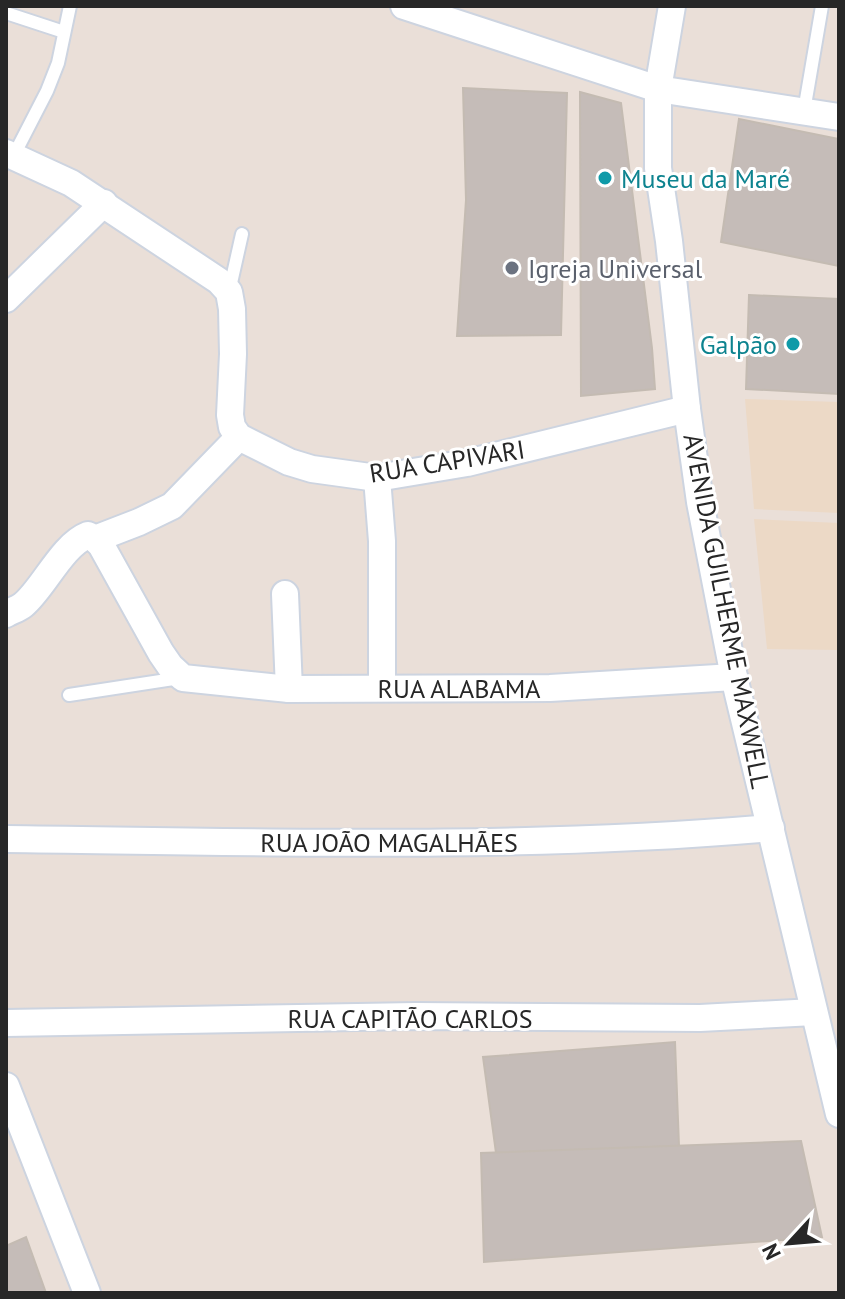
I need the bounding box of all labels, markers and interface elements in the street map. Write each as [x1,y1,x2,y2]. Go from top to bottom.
place label: Museu da Maré [621,162,790,195]
marker: Museu da Maré [596,169,614,187]
place label: Igreja Universal [528,252,703,285]
marker: Igreja Universal [503,259,521,277]
place label: Galpão [700,328,777,361]
marker: Galpão [784,335,802,353]
street label: AVENIDA GUILHERME MAXWELL [676,431,778,791]
street label: RUA CAPIVARI [367,432,527,490]
street label: RUA ALABAMA [378,672,540,705]
street label: RUA JOÃO MAGALHÃES [260,826,518,859]
street label: RUA CAPITÃO CARLOS [287,1002,533,1035]
north arrow [749,1203,829,1283]
text: N [755,1239,787,1264]

